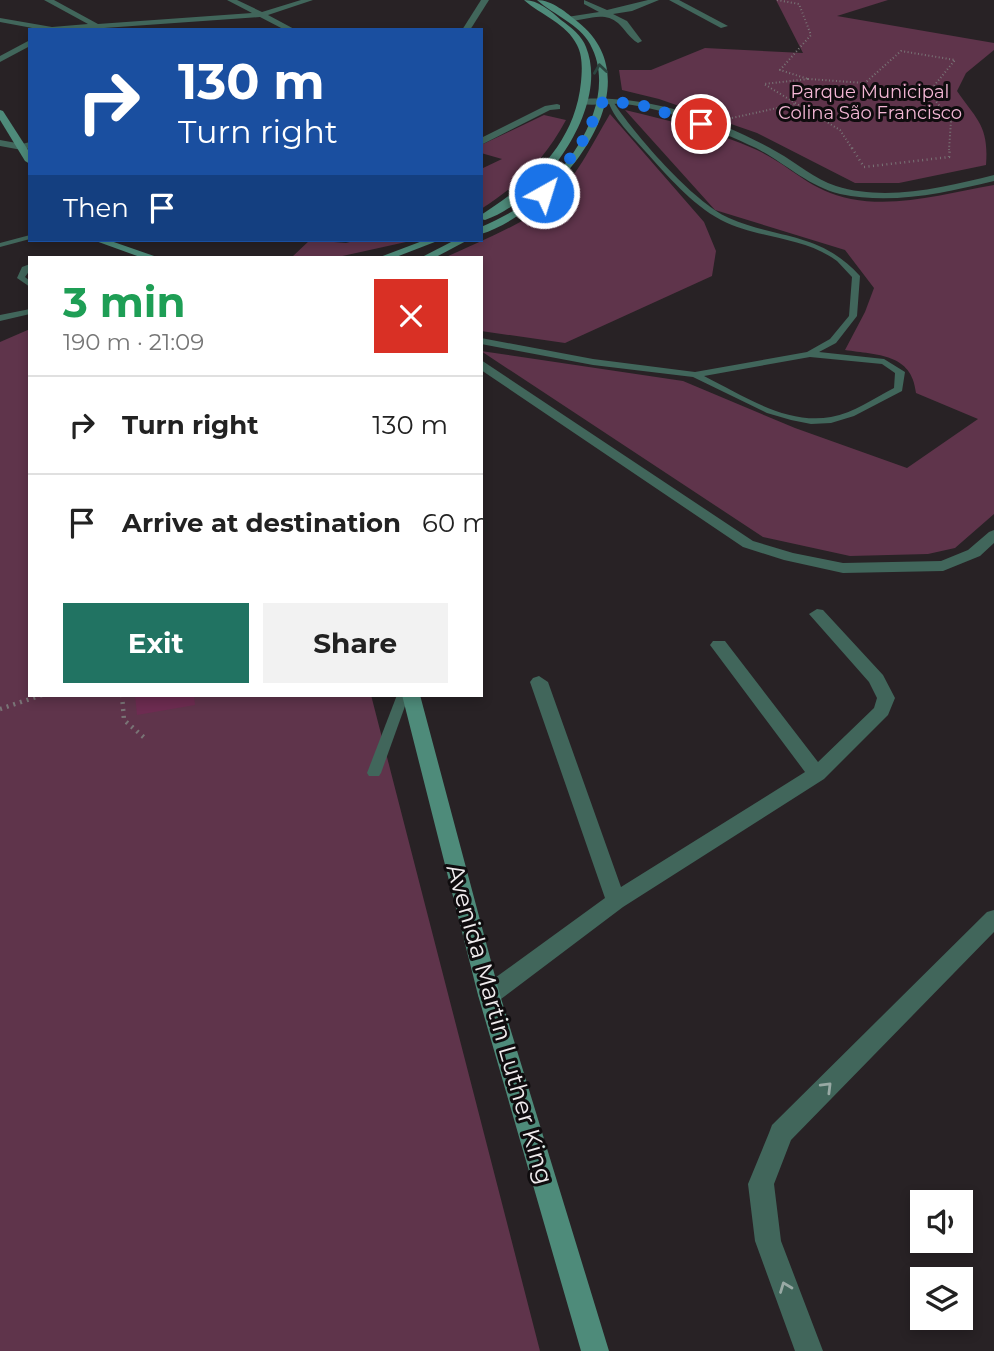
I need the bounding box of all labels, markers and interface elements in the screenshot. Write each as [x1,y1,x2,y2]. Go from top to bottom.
text: 130 m [178,52,325,111]
icon: right [63,56,154,147]
one-way arrow [593,63,608,75]
park label: Parque Municipal Colina São Francisco [778,81,962,124]
pin [671,94,731,154]
icon: arrive [682,105,720,143]
text: Turn right [178,112,338,151]
position arrow [507,156,581,230]
icon: arrive [143,189,181,227]
text: Then [63,192,129,224]
text: 3 min [63,276,185,328]
button: close [374,279,448,353]
text: 190 m · 21:09 [63,328,204,356]
icon: right [63,406,101,444]
text: Turn right [122,409,258,441]
text: 130 m [372,409,448,441]
icon: arrive [63,504,101,542]
text: Arrive at destination [122,507,401,539]
text: 60 m [422,507,490,539]
button: Exit [63,603,249,683]
button: Share [263,603,448,683]
street label: Avenida Martin Luther King [440,861,560,1187]
one-way arrow [819,1082,832,1095]
map controls [910,1190,973,1330]
button: sound [910,1190,973,1253]
button: layers [910,1267,973,1330]
one-way arrow [780,1282,794,1294]

